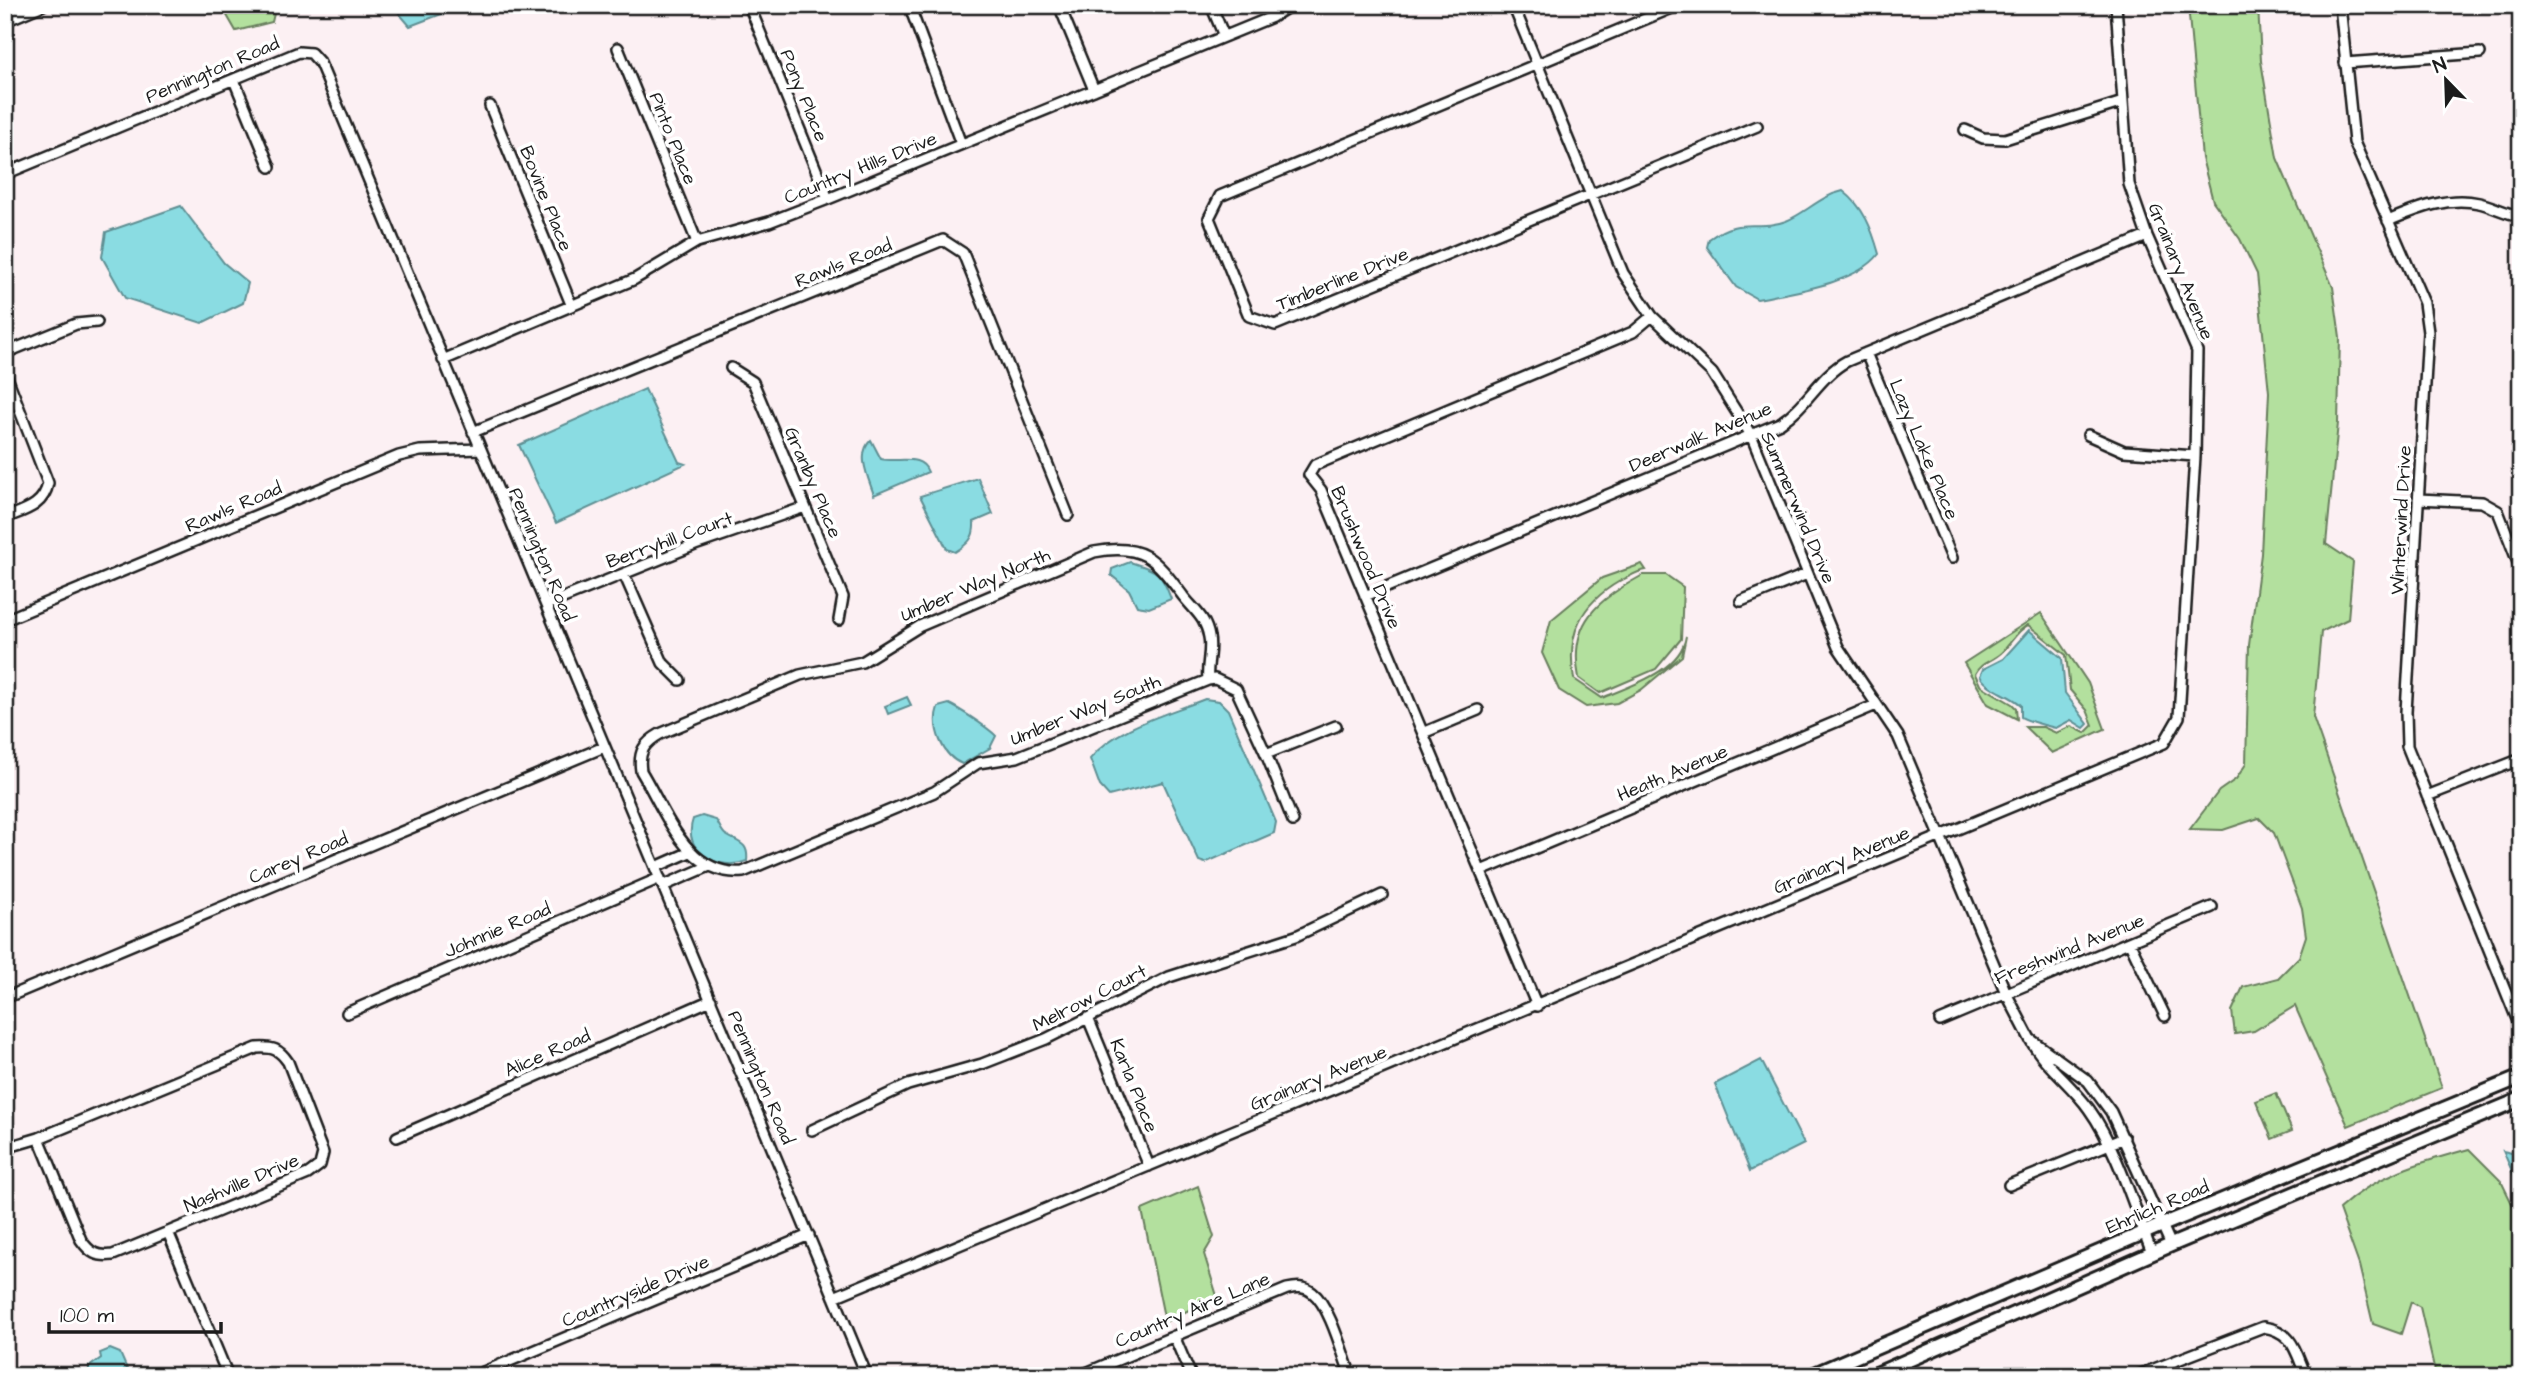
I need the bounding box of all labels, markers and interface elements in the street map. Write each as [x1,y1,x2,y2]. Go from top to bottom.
street label: Pennington Road [142,30,284,112]
street label: Pony Place [772,45,834,146]
north arrow [2410,46,2480,116]
text: N [2429,51,2451,80]
street label: Pinto Place [642,88,703,189]
street label: Country Hills Drive [780,125,941,212]
street label: Bovine Place [512,142,579,255]
street label: Grainary Avenue [2140,199,2220,344]
street label: Rawls Road [791,232,896,295]
street label: Timberline Drive [1273,241,1413,318]
street label: Lazy Lake Place [1881,375,1965,524]
street label: Deerwalk Avenue [1625,395,1776,480]
street label: Granby Place [776,423,848,543]
street label: Summerwind Drive [1753,427,1842,588]
street label: Winterwind Drive [2384,445,2419,595]
street label: Rawls Road [181,475,286,540]
street label: Brushwood Drive [1323,482,1408,633]
street label: Pennington Road [500,484,582,626]
street label: Berryhill Court [602,505,737,577]
street label: Umber Way North [897,541,1056,630]
street label: Umber Way South [1006,668,1166,754]
street label: Heath Avenue [1613,738,1732,809]
street label: Grainary Avenue [1769,820,1914,902]
street label: Carey Road [245,825,353,892]
street label: Johnnie Road [440,896,555,965]
street label: Freshwind Avenue [1990,907,2149,992]
street label: Melrow Court [1028,958,1152,1039]
street label: Pennington Road [719,1007,801,1149]
street label: Alice Road [500,1022,595,1084]
street label: Karla Place [1103,1035,1165,1137]
street label: Grainary Avenue [1246,1039,1391,1119]
street label: Nashville Drive [180,1147,303,1220]
street label: Ehrlich Road [2102,1173,2214,1241]
street label: Countryside Drive [558,1248,714,1336]
street label: Country Aire Lane [1111,1266,1274,1356]
scale bar [49,1290,220,1334]
text: 100 m [60,1301,115,1330]

